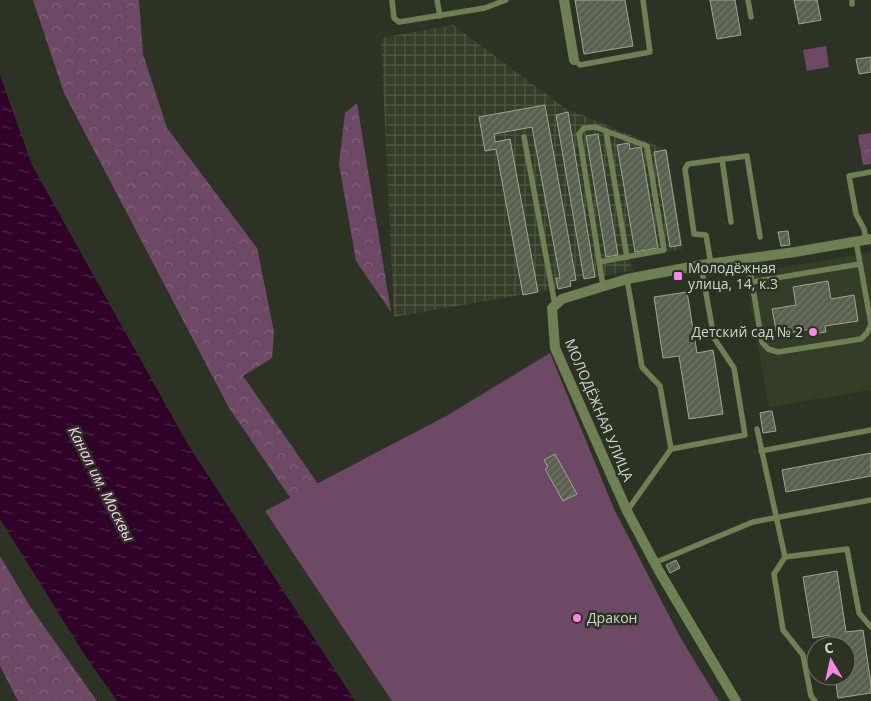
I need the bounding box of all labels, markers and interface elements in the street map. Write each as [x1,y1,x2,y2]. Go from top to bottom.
place label: Молодёжная улица, 14, к.3 [688,258,778,293]
marker: Молодёжная улица, 14, к.3 [672,270,684,282]
place label: Детский сад № 2 [692,322,803,341]
marker: Детский сад № 2 [807,326,819,338]
street label: МОЛОДЁЖНАЯ УЛИЦА [561,336,638,484]
water label: Канал им. Москвы [64,423,140,545]
place label: Дракон [587,608,637,627]
marker: Дракон [571,612,583,624]
north arrow [806,636,856,686]
text: С [823,638,835,658]

